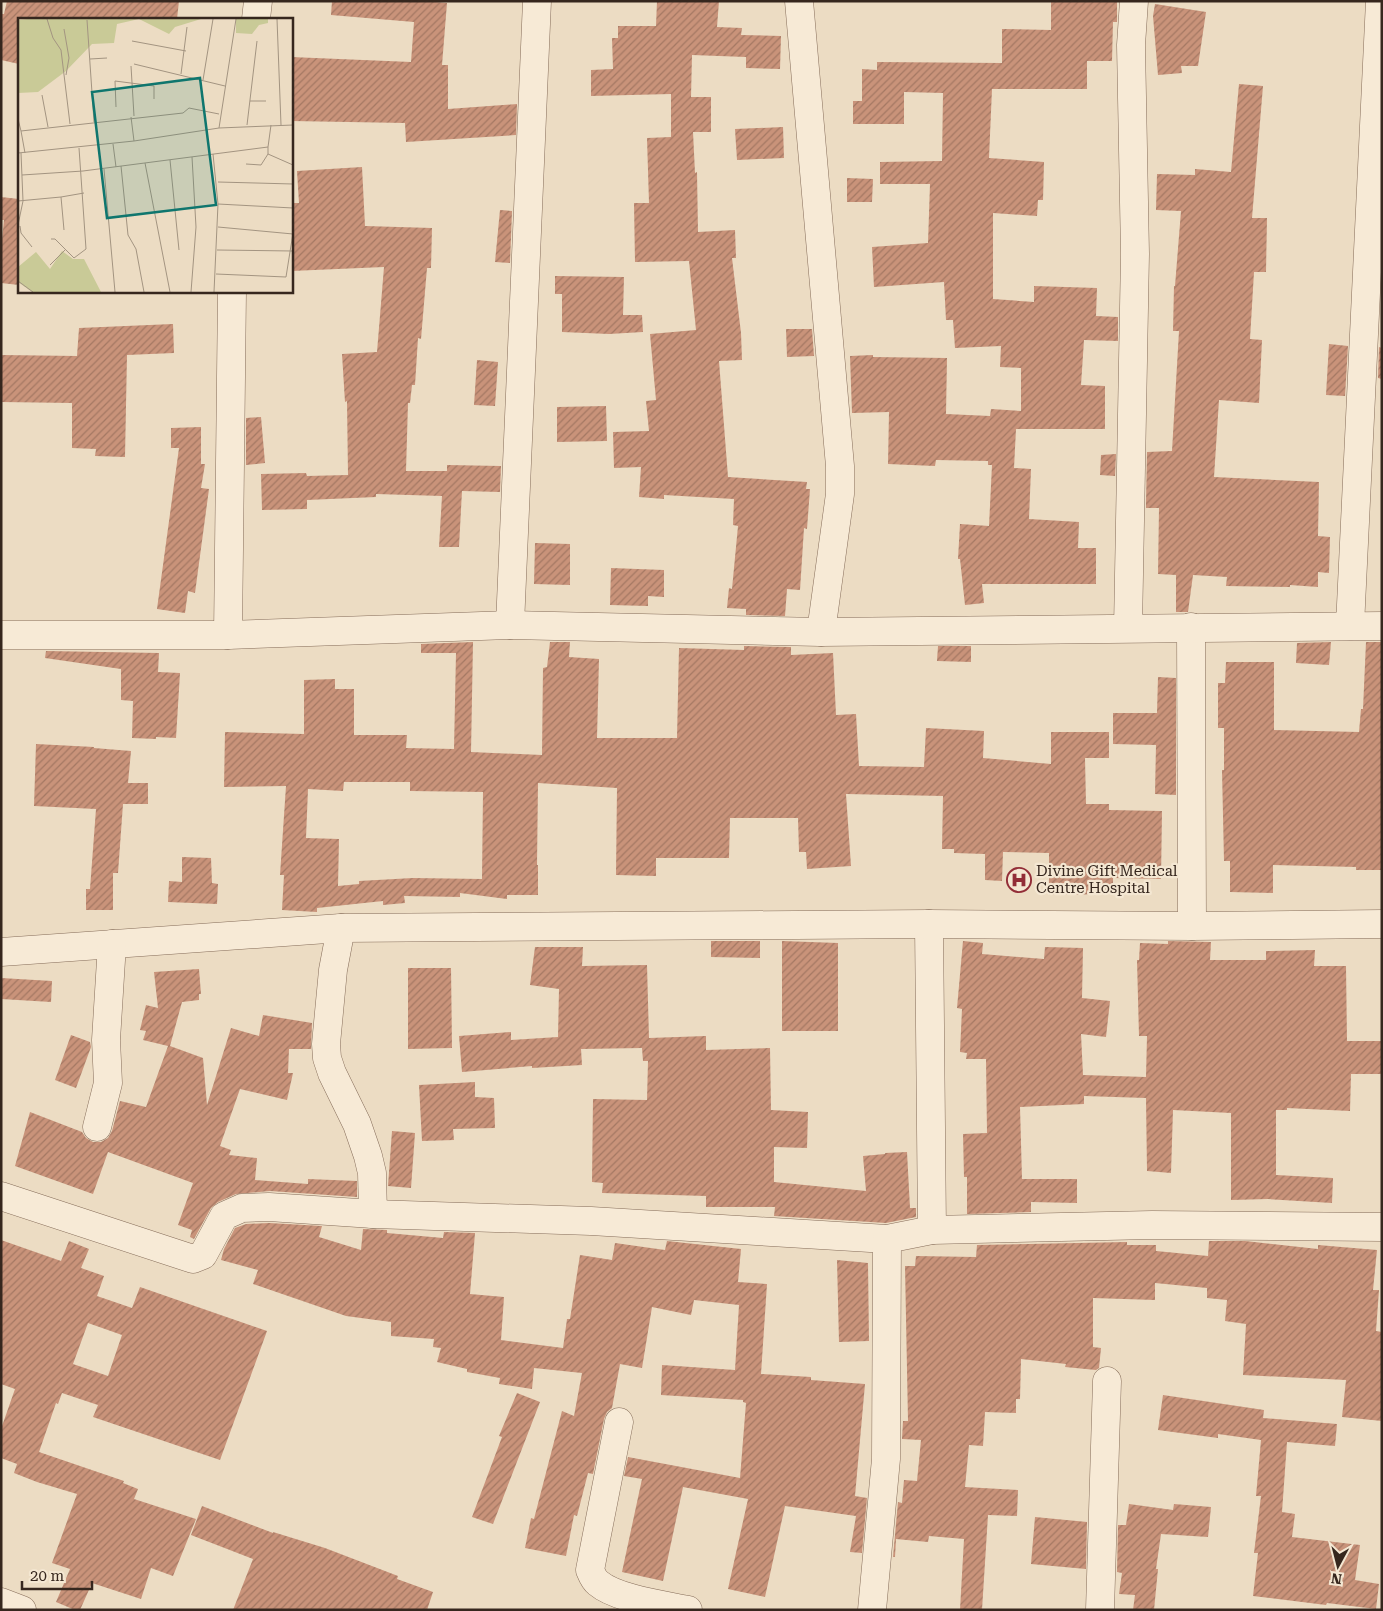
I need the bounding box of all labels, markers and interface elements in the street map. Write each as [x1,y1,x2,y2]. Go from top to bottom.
inset map [18,18,292,292]
place label: Divine Gift Medical Centre Hospital [1036,862,1178,897]
hospital icon: Divine Gift Medical Centre Hospital [1006,867,1032,893]
north arrow [1313,1541,1363,1591]
scale bar [22,1558,92,1590]
text: 20 m [30,1567,65,1585]
text: N [1330,1570,1343,1588]

